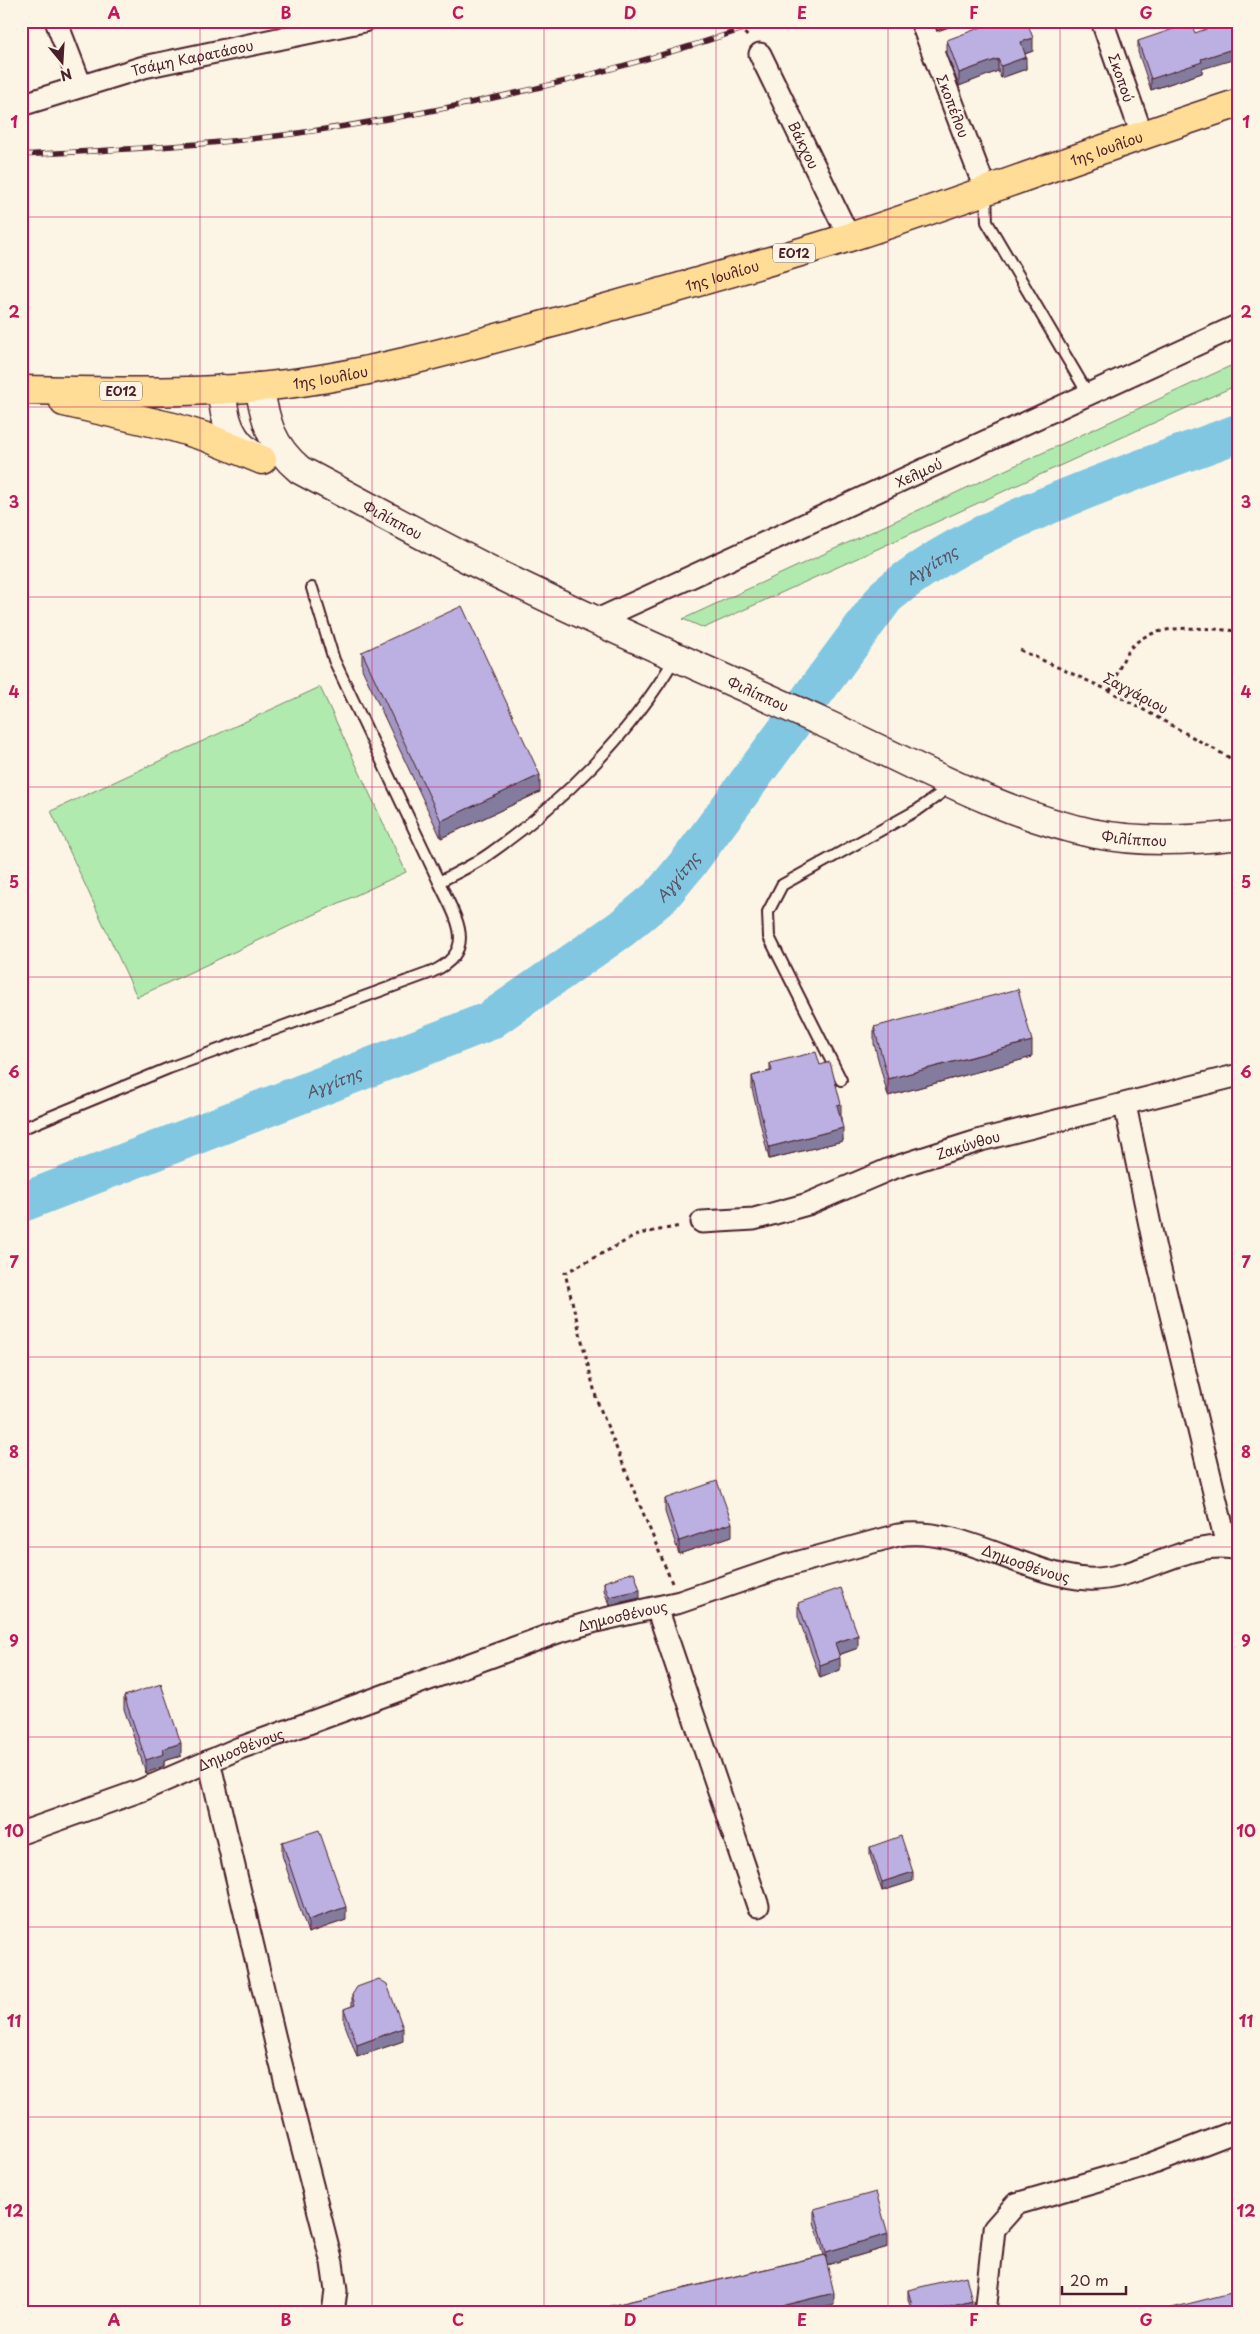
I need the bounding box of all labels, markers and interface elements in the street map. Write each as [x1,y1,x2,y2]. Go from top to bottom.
text: A [108,0,121,24]
text: B [281,0,292,24]
text: C [452,0,464,24]
text: D [624,0,636,24]
text: E [797,0,807,24]
text: F [969,0,979,24]
text: G [1139,0,1153,24]
street label: Τσάμη Καρατάσου [129,34,255,81]
north arrow [38,38,88,88]
street label: Σκοπού [1104,50,1140,105]
text: N [58,63,75,87]
street label: Σκοπέλου [932,71,975,141]
text: 1 [10,109,18,133]
text: 1 [1242,109,1250,133]
street label: Βάκχου [784,117,825,172]
street label: 1ης Ιουλίου [1067,126,1146,171]
road number: ΕΟ12 [773,244,815,262]
street label: 1ης Ιουλίου [682,255,761,296]
text: 2 [8,299,20,323]
text: 2 [1240,299,1252,323]
street label: 1ης Ιουλίου [291,360,370,394]
road number: ΕΟ12 [100,382,142,401]
street label: Χελμού [892,452,945,492]
text: 3 [9,489,19,513]
text: 3 [1241,489,1251,513]
street label: Φιλίππου [359,495,426,544]
water label: Αγγίτης [900,538,962,589]
street label: Σαγγάριου [1100,667,1172,719]
street label: Φιλίππου [724,671,792,716]
text: 4 [9,679,20,703]
text: 4 [1241,679,1252,703]
street label: Φιλίππου [1100,825,1167,851]
water label: Αγγίτης [650,846,705,906]
text: 5 [9,869,19,893]
text: 5 [1241,869,1251,893]
text: 6 [8,1059,20,1083]
text: 6 [1240,1059,1252,1083]
water label: Αγγίτης [302,1060,366,1103]
street label: Ζακύνθου [933,1125,1002,1164]
text: 7 [9,1249,19,1273]
text: 7 [1241,1249,1251,1273]
text: 8 [9,1439,19,1463]
text: 8 [1241,1439,1251,1463]
street label: Δημοσθένους [979,1539,1072,1587]
street label: Δημοσθένους [575,1595,669,1636]
text: 9 [9,1628,19,1652]
text: 9 [1241,1628,1251,1652]
street label: Δημοσθένους [194,1722,287,1776]
text: 10 [4,1818,24,1842]
text: 10 [1236,1818,1256,1842]
text: 11 [7,2008,21,2032]
text: 11 [1239,2008,1253,2032]
text: 12 [5,2198,23,2222]
text: 12 [1237,2198,1255,2222]
scale bar [1062,2264,1126,2296]
text: 20 m [1070,2268,1109,2291]
text: A [108,2307,121,2331]
text: B [281,2307,292,2331]
text: C [452,2307,464,2331]
text: D [624,2307,636,2331]
text: E [797,2307,807,2331]
text: F [969,2307,979,2331]
text: G [1139,2307,1153,2331]

